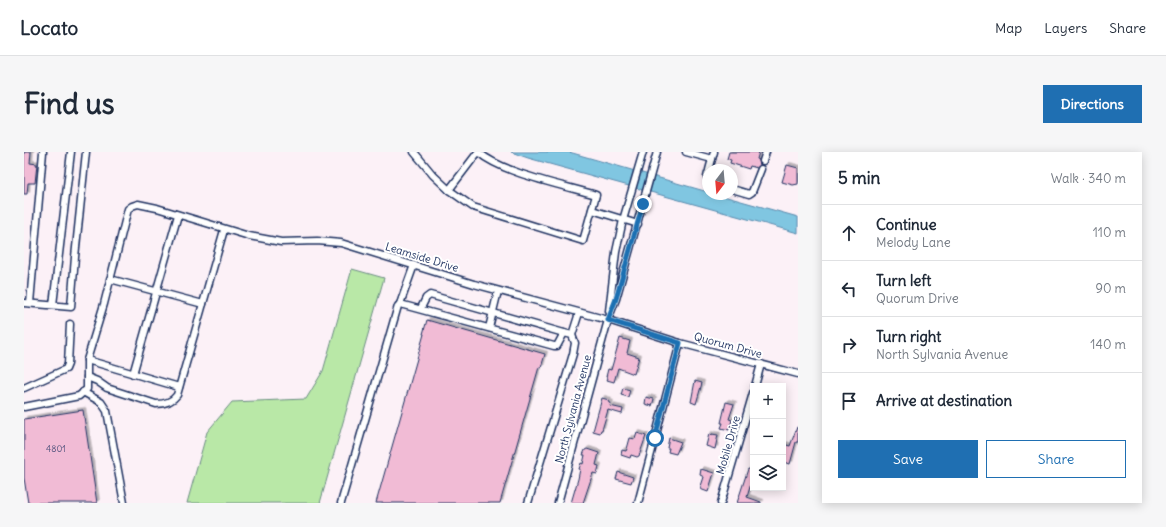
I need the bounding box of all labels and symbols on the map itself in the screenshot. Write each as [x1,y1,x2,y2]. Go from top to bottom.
north arrow [702,164,738,200]
route end [634,195,652,213]
street label: Leamside Drive [384,239,460,275]
street label: Quorum Drive [692,329,764,361]
street label: North Sylvania Avenue [552,353,594,465]
street label: Mobile Drive [713,414,743,476]
route start [646,429,664,447]
house number: 4801 [46,443,66,454]

